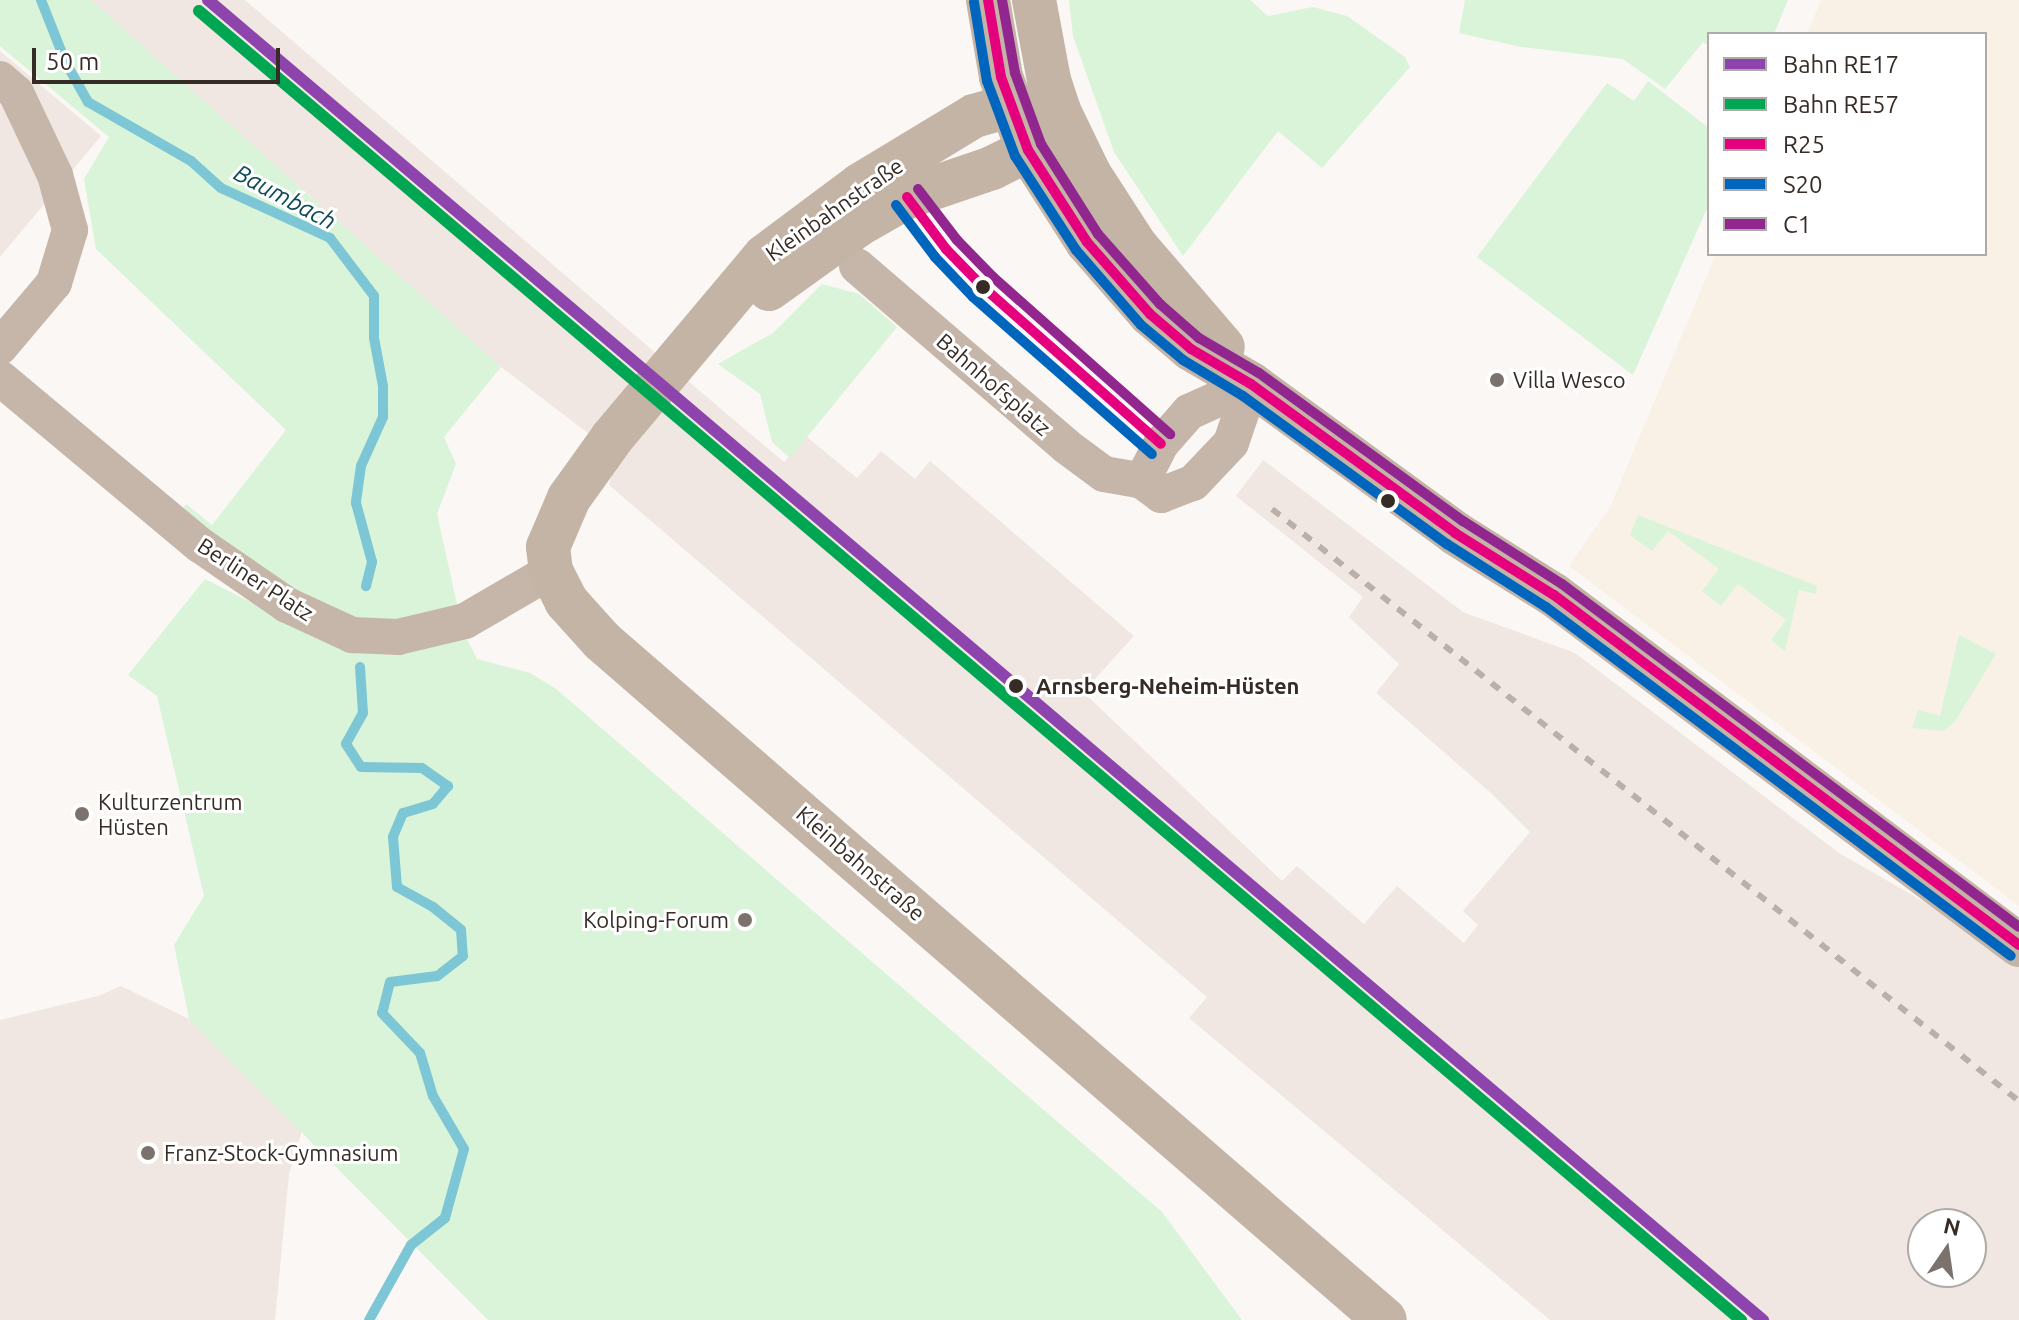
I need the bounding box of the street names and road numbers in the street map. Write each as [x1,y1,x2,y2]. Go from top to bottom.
street label: Kleinbahnstraße [760,152,908,266]
street label: Bahnhofsplatz [932,327,1056,441]
street label: Berliner Platz [193,532,319,626]
street label: Kleinbahnstraße [791,800,931,926]

